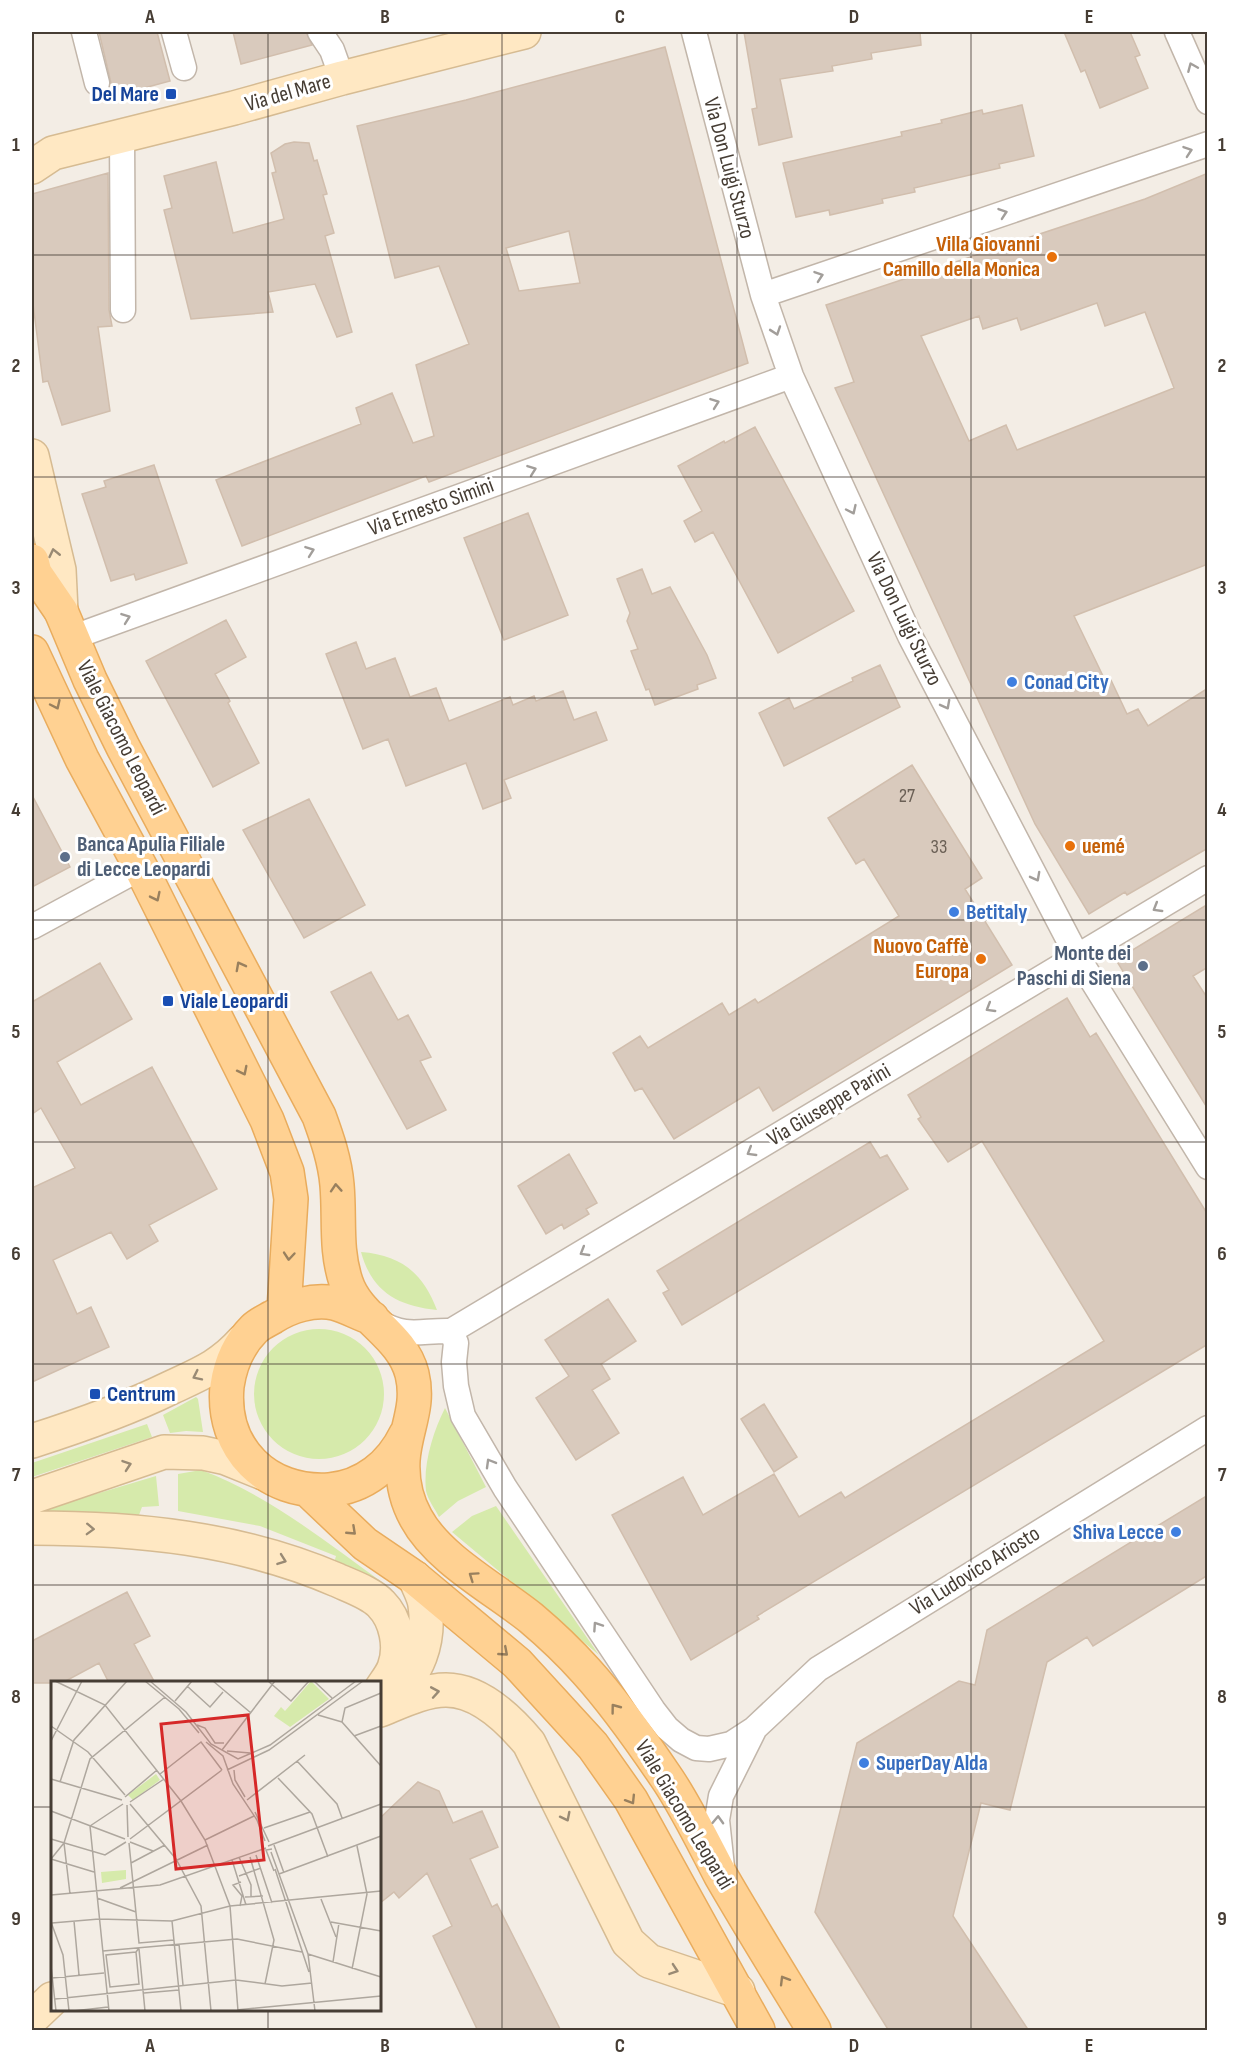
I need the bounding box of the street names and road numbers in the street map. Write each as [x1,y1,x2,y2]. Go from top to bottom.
street label: Via del Mare [242,68,334,118]
street label: Via Don Luigi Sturzo [697,94,761,242]
street label: Via Ernesto Simini [364,472,498,542]
street label: Via Don Luigi Sturzo [860,548,948,690]
street label: Viale Giacomo Leopardi [70,656,172,820]
street label: Via Giuseppe Parini [762,1058,896,1152]
street label: Via Ludovico Ariosto [905,1520,1045,1622]
street label: Viale Giacomo Leopardi [629,1735,739,1895]

